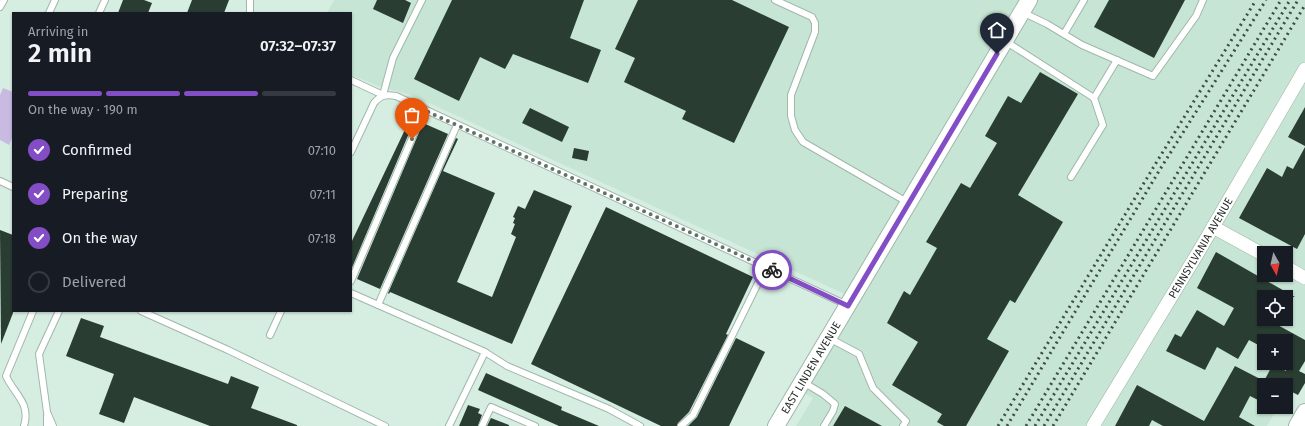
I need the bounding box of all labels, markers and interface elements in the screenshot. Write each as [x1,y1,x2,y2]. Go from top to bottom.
pin [980,13,1014,54]
icon: home [986,19,1008,41]
text: Arriving in [28,24,88,39]
text: 07:32–07:37 [260,37,336,55]
text: 2 min [28,38,92,69]
pin [395,98,429,139]
text: On the way · 190 m [28,102,138,117]
icon: bag [401,104,423,126]
icon: check [28,139,50,161]
text: Confirmed [62,141,132,159]
text: 07:10 [308,143,336,158]
icon: check [28,183,50,205]
text: Preparing [62,185,127,203]
text: 07:11 [310,187,336,202]
street label: PENNSYLVANIA AVENUE [1166,195,1236,301]
icon: check [28,227,50,249]
text: On the way [62,229,137,247]
text: 07:18 [308,231,336,246]
north arrow [1257,246,1293,282]
map controls [1257,246,1293,414]
courier [752,250,792,290]
icon: bike [761,259,783,281]
text: Delivered [62,273,126,291]
button: locate [1257,290,1293,326]
street label: EAST LINDEN AVENUE [779,319,844,416]
button: + [1257,334,1293,370]
button: − [1257,378,1293,414]

